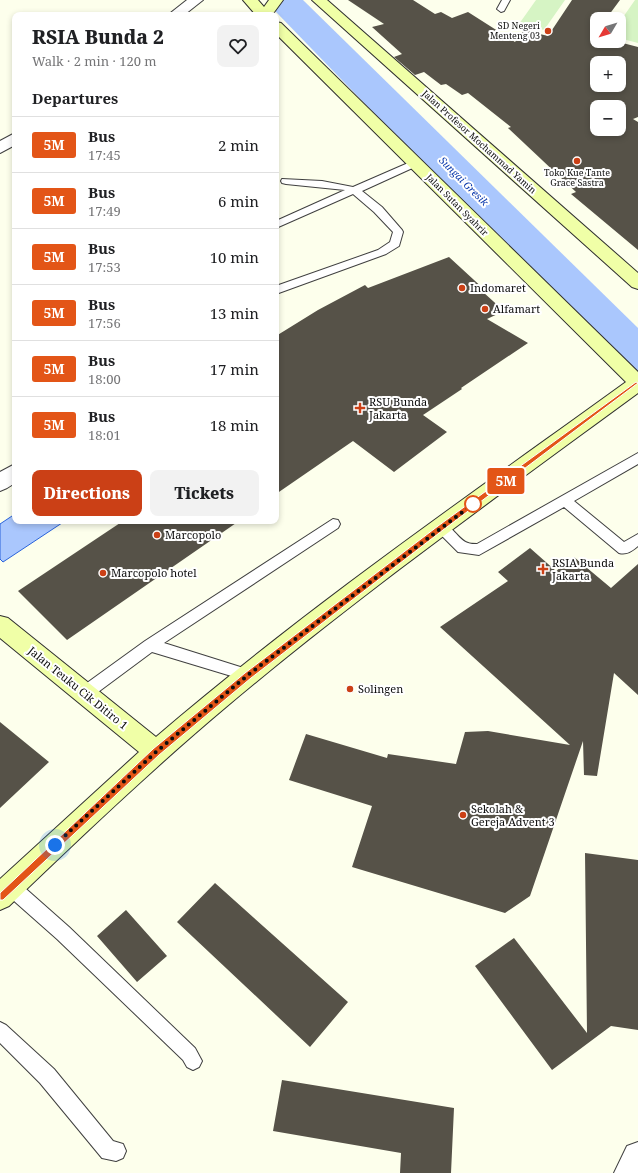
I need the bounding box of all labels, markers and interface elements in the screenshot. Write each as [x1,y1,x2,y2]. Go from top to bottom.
north arrow [590,12,626,48]
map controls [590,12,626,136]
place label: SD Negeri Menteng 03 [490,19,540,42]
text: RSIA Bunda 2 [32,24,164,50]
button: heart [217,25,259,67]
marker: SD Negeri Menteng 03 [543,26,553,36]
text: Walk · 2 min · 120 m [32,52,157,70]
button: + [590,56,626,92]
street label: Jalan Profesor Mochammad Yamin [419,86,539,197]
text: Departures [32,88,118,108]
button: − [590,100,626,136]
text: Bus [88,126,115,146]
text: 5M [43,135,65,154]
text: 2 min [218,135,259,155]
text: 17:45 [88,146,121,164]
water label: Sungai Gresik [436,153,492,209]
marker: Toko Kue Tante Grace Sastra [572,156,582,166]
place label: Toko Kue Tante Grace Sastra [544,166,610,189]
street label: Jalan Sutan Syahrir [423,170,492,239]
text: Bus [88,182,115,202]
text: 5M [43,191,65,210]
text: 6 min [218,191,259,211]
text: 17:49 [88,202,121,220]
text: Bus [88,238,115,258]
text: 5M [43,247,65,266]
text: 10 min [210,247,259,267]
text: 17:53 [88,258,121,276]
place label: Indomaret [470,280,526,295]
marker: Indomaret [457,283,467,293]
text: Bus [88,294,115,314]
place label: Alfamart [493,301,540,316]
text: 5M [43,303,65,322]
text: 13 min [210,303,259,323]
marker: Alfamart [480,304,490,314]
text: 17:56 [88,314,121,332]
text: Bus [88,350,115,370]
text: 5M [43,359,65,378]
text: 17 min [210,359,259,379]
text: 18:00 [88,370,121,388]
place label: RSU Bunda Jakarta [368,394,427,422]
marker: RSU Bunda Jakarta [354,402,366,414]
text: Bus [88,406,115,426]
text: 5M [43,415,65,434]
text: 18 min [210,415,259,435]
text: 18:01 [88,426,121,444]
line badge: 5M [488,468,524,494]
button: Directions [32,470,142,516]
button: Tickets [150,470,259,516]
text: 5M [495,471,517,490]
unlabelled marker [464,495,482,513]
place label: Marcopolo [165,527,221,542]
marker: Marcopolo [152,530,162,540]
place label: RSIA Bunda Jakarta [551,555,614,583]
marker: RSIA Bunda Jakarta [537,563,549,575]
place label: Marcopolo hotel [111,565,197,580]
marker: Marcopolo hotel [98,568,108,578]
street label: Jalan Teuku Cik Ditiro 1 [25,642,131,732]
place label: Solingen [358,681,403,696]
marker: Solingen [345,684,355,694]
place label: Sekolah & Gereja Advent 3 [471,801,555,829]
marker: Sekolah & Gereja Advent 3 [458,810,468,820]
your location [45,835,65,855]

